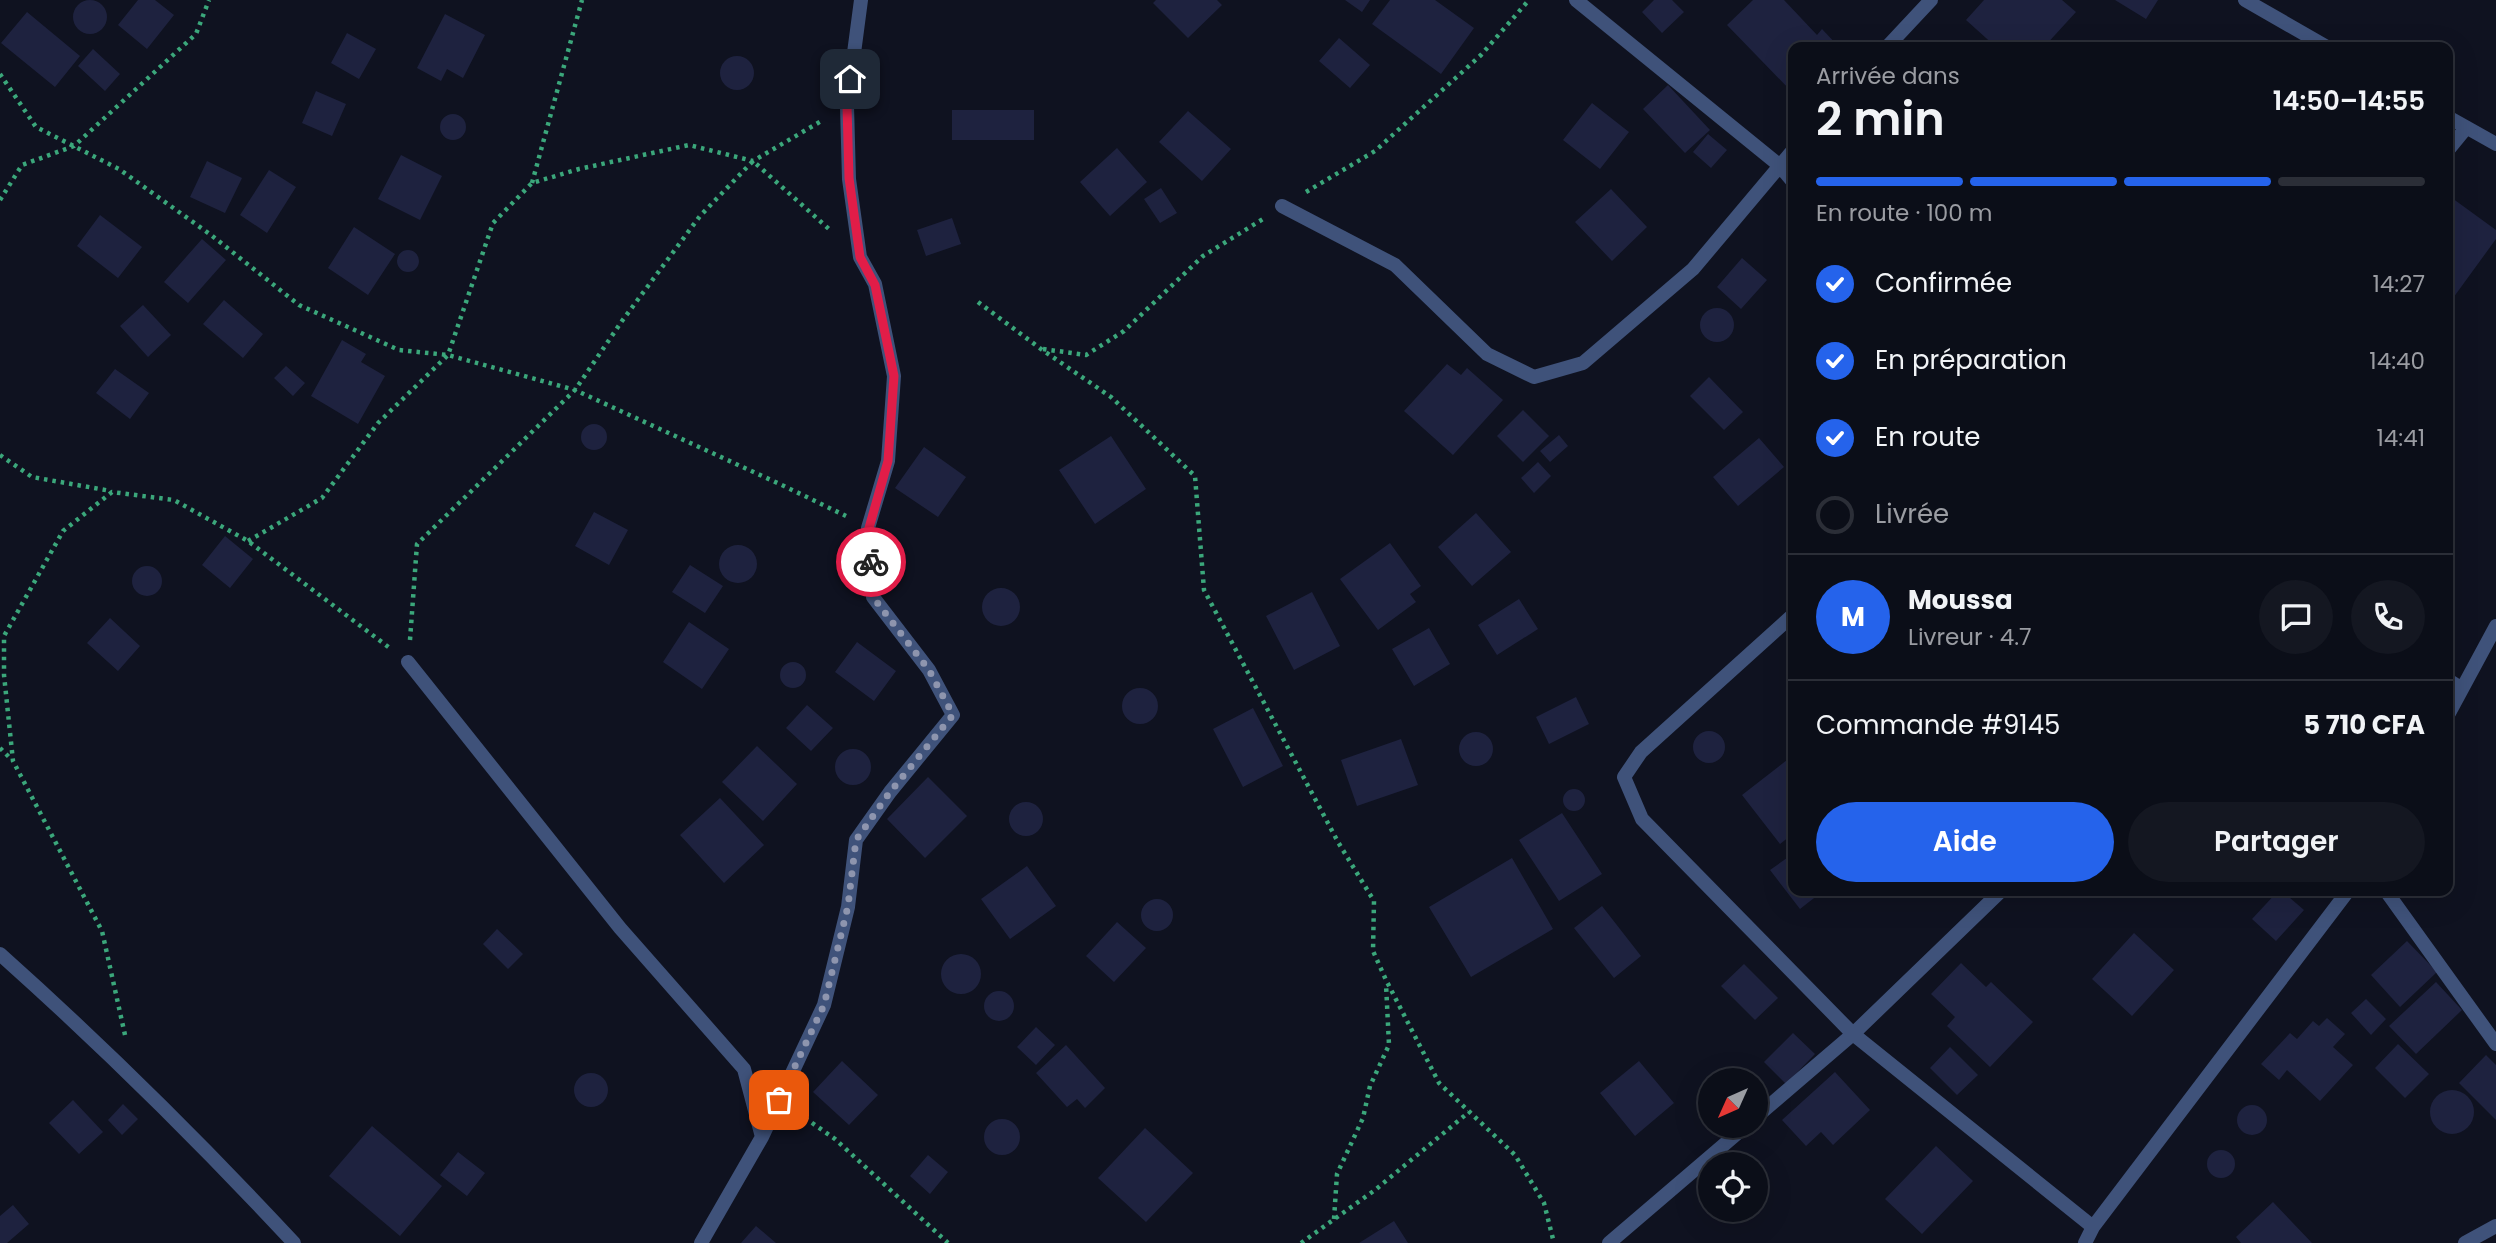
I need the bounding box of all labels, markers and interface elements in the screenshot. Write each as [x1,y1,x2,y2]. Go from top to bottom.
pin [820,49,880,109]
icon: home [831,60,869,98]
text: Arrivée dans [1816,60,1960,92]
text: 14:50–14:55 [2273,83,2425,119]
text: 2 min [1816,87,1945,151]
text: En route · 100 m [1816,197,1993,229]
icon: check [1816,265,1854,303]
text: Confirmée [1875,265,2012,301]
text: 14:27 [2372,268,2425,300]
icon: check [1816,342,1854,380]
text: En préparation [1875,342,2067,378]
text: 14:40 [2369,345,2425,377]
icon: check [1816,419,1854,457]
text: En route [1875,419,1980,455]
text: 14:41 [2376,422,2425,454]
text: Livrée [1875,496,1949,532]
courier [836,527,906,597]
icon: bike [852,543,890,581]
button: chat [2259,580,2333,654]
button: phone [2351,580,2425,654]
text: Moussa [1908,582,2013,618]
text: M [1841,599,1865,635]
text: Livreur · 4.7 [1908,621,2032,653]
text: Commande #9145 [1816,707,2060,743]
text: 5 710 CFA [2303,707,2425,743]
button: Aide [1816,802,2114,882]
button: Partager [2128,802,2425,882]
north arrow [1698,1068,1768,1138]
map controls [1698,1068,1768,1222]
pin [749,1070,809,1130]
icon: bag [760,1081,798,1119]
button: locate [1698,1152,1768,1222]

